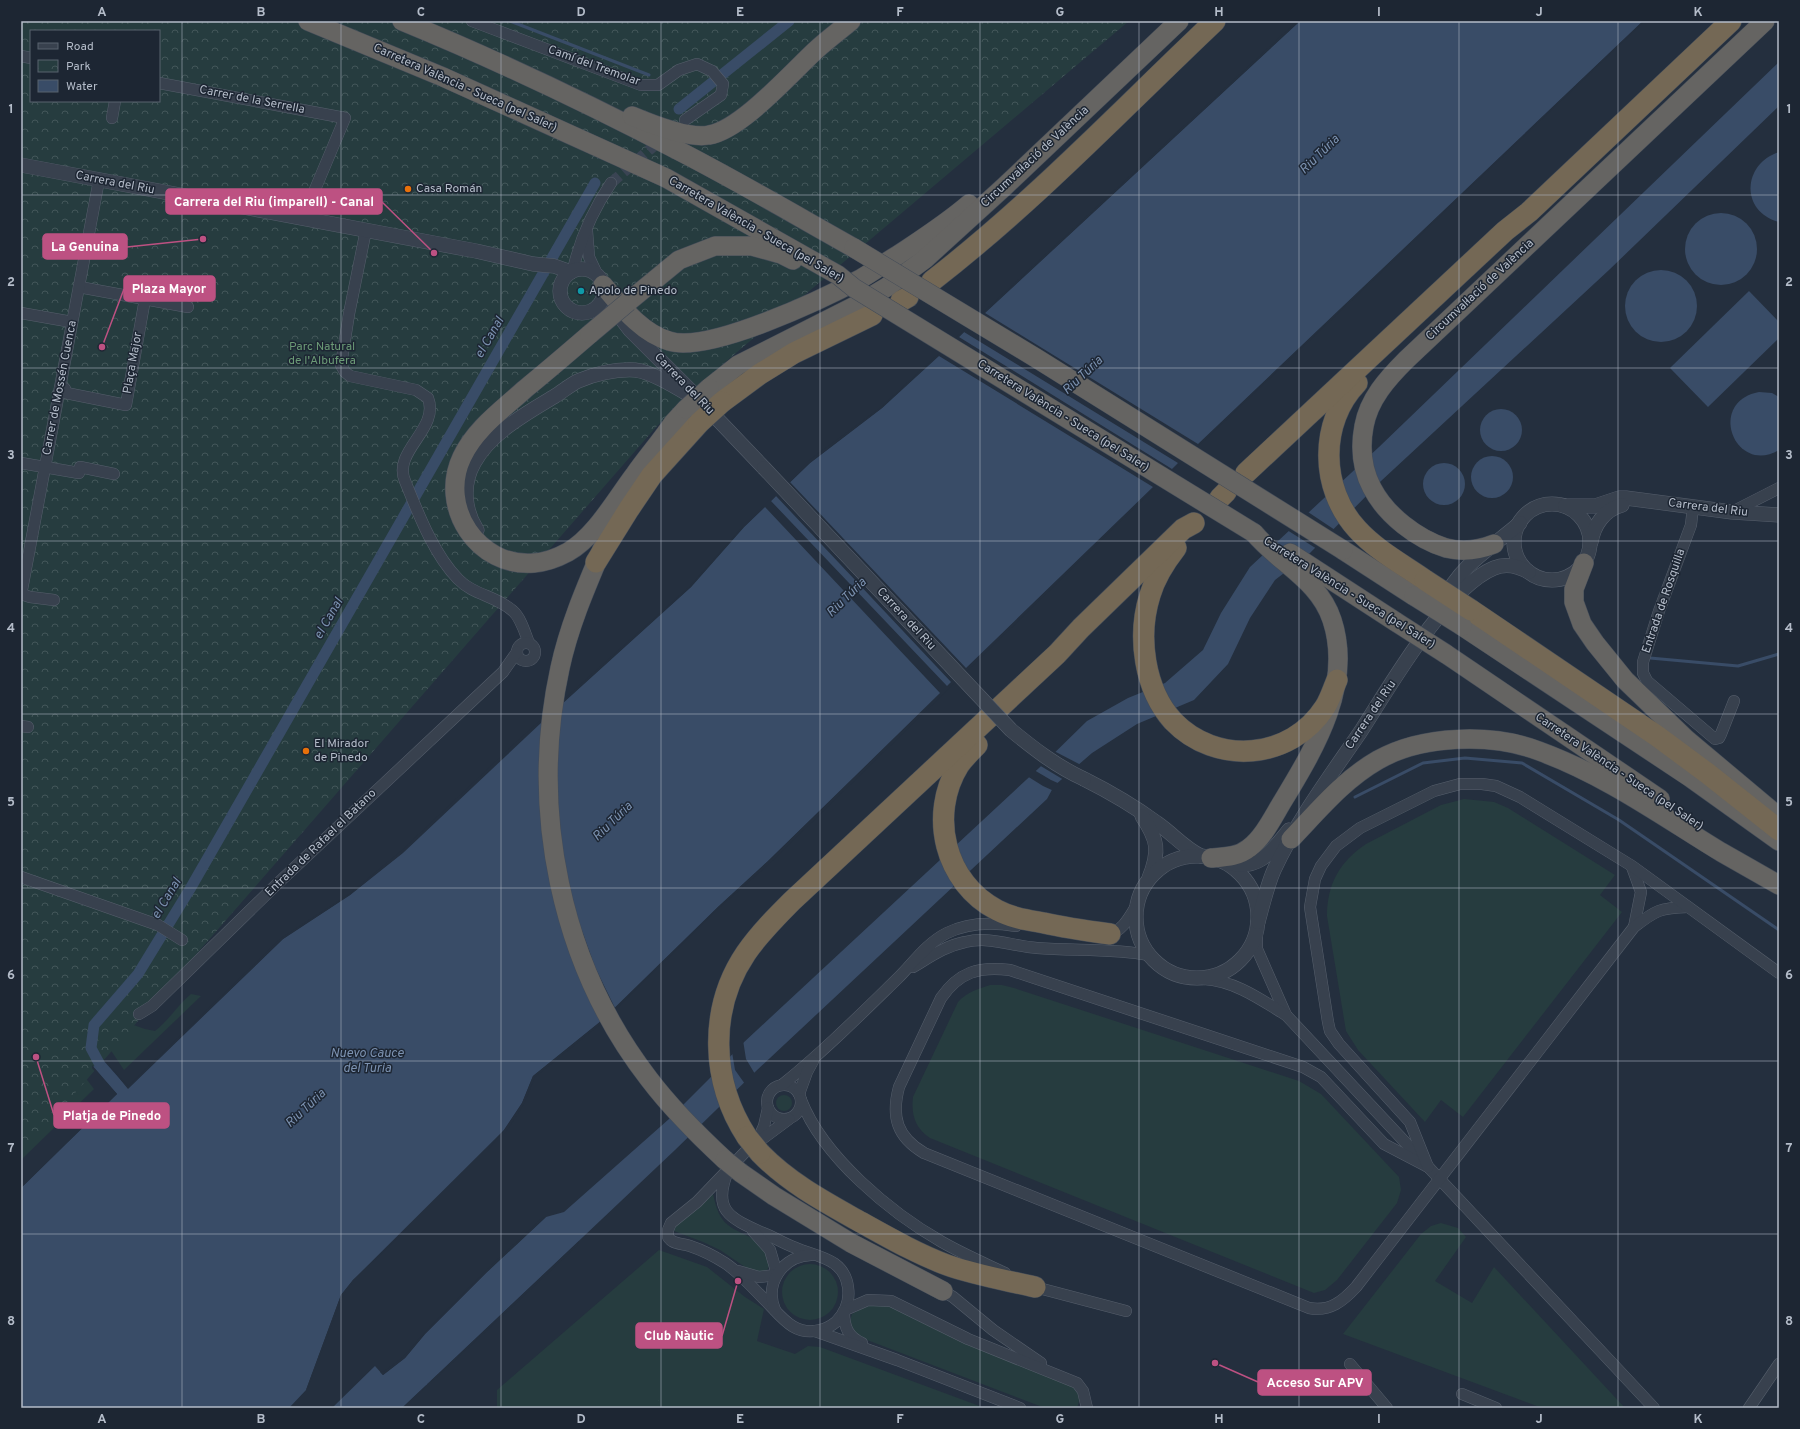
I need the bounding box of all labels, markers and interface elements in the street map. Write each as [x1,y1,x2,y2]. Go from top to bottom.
text: A [97,5,107,21]
text: B [257,5,266,21]
text: C [417,5,425,21]
text: D [576,5,586,21]
text: E [736,5,744,21]
text: F [896,5,904,21]
text: G [1056,5,1065,21]
text: H [1214,5,1224,21]
text: I [1377,5,1381,21]
text: J [1535,5,1543,21]
text: K [1693,5,1703,21]
legend [30,30,160,102]
text: Road [66,39,94,55]
street label: Carretera València - Sueca (pel Saler) [370,40,560,136]
street label: Camí del Tremolar [546,42,643,90]
text: Park [66,59,91,75]
text: Water [66,79,98,95]
street label: Carrer de la Serrella [198,82,306,118]
text: 1 [8,102,14,118]
text: 1 [1786,102,1792,118]
street label: Circumval·lació de València [977,103,1093,211]
water label: Riu Túria [1297,132,1344,178]
street label: Carrera del Riu [74,167,156,199]
street label: Carretera València - Sueca (pel Saler) [665,173,847,287]
place label: Casa Román [416,181,482,197]
marker: Casa Román [403,184,413,194]
callout: Carrera del Riu (imparell) - Canal [166,189,382,214]
text: Carrera del Riu (imparell) - Canal [174,195,374,211]
callout: La Genuina [43,234,127,259]
street label: Circumval·lació de València [1422,236,1538,344]
text: La Genuina [51,240,119,256]
text: 2 [7,275,15,291]
text: 2 [1785,275,1793,291]
callout: Plaza Mayor [124,276,215,301]
text: Plaza Mayor [132,282,207,298]
place label: Apolo de Pinedo [589,283,677,299]
marker: Apolo de Pinedo [576,286,586,296]
water label: el Canal [472,314,508,361]
street label: Carrer de Mossén Cuenca [39,319,81,457]
street label: Plaça Major [120,331,146,395]
park label: Parc Natural de l'Albufera [288,339,356,369]
street label: Carrera del Riu [650,350,718,418]
water label: Riu Túria [1059,353,1107,399]
street label: Carretera València - Sueca (pel Saler) [974,356,1152,476]
text: 3 [7,448,15,464]
text: 3 [1785,448,1793,464]
street label: Carrera del Riu [1667,495,1749,521]
street label: Carretera València - Sueca (pel Saler) [1260,533,1438,653]
street label: Entrada de Rosquilla [1639,547,1689,655]
water label: Riu Túria [824,575,871,621]
street label: Carrera del Riu [873,584,939,654]
water label: el Canal [311,595,347,642]
text: 4 [7,621,15,637]
text: 4 [1785,621,1793,637]
street label: Carrera del Riu [1342,677,1400,753]
street label: Carretera València - Sueca (pel Saler) [1532,709,1706,835]
place label: El Mirador de Pinedo [314,736,369,766]
marker: El Mirador de Pinedo [301,746,311,756]
street label: Entrada de Rafael el Batano [262,785,380,900]
text: 5 [7,795,15,811]
text: 5 [1785,795,1793,811]
water label: Riu Túria [590,799,637,845]
water label: el Canal [149,875,186,922]
text: 6 [7,968,15,984]
text: 6 [1785,968,1793,984]
water label: Nuevo Cauce del Turia [330,1046,404,1077]
water label: Riu Túria [282,1086,330,1132]
callout: Platja de Pinedo [54,1103,169,1128]
text: Platja de Pinedo [63,1109,161,1125]
text: 7 [8,1141,15,1157]
text: 7 [1786,1141,1793,1157]
text: 8 [7,1314,15,1330]
text: 8 [1785,1314,1793,1330]
callout: Club Nàutic [636,1323,722,1348]
text: Club Nàutic [644,1329,714,1345]
callout: Acceso Sur APV [1258,1370,1371,1395]
text: Acceso Sur APV [1266,1376,1364,1392]
text: A [97,1412,107,1428]
text: B [257,1412,266,1428]
text: C [417,1412,425,1428]
text: D [576,1412,586,1428]
text: E [736,1412,744,1428]
text: F [896,1412,904,1428]
text: G [1056,1412,1065,1428]
text: H [1214,1412,1224,1428]
text: I [1377,1412,1381,1428]
text: J [1535,1412,1543,1428]
text: K [1693,1412,1703,1428]

